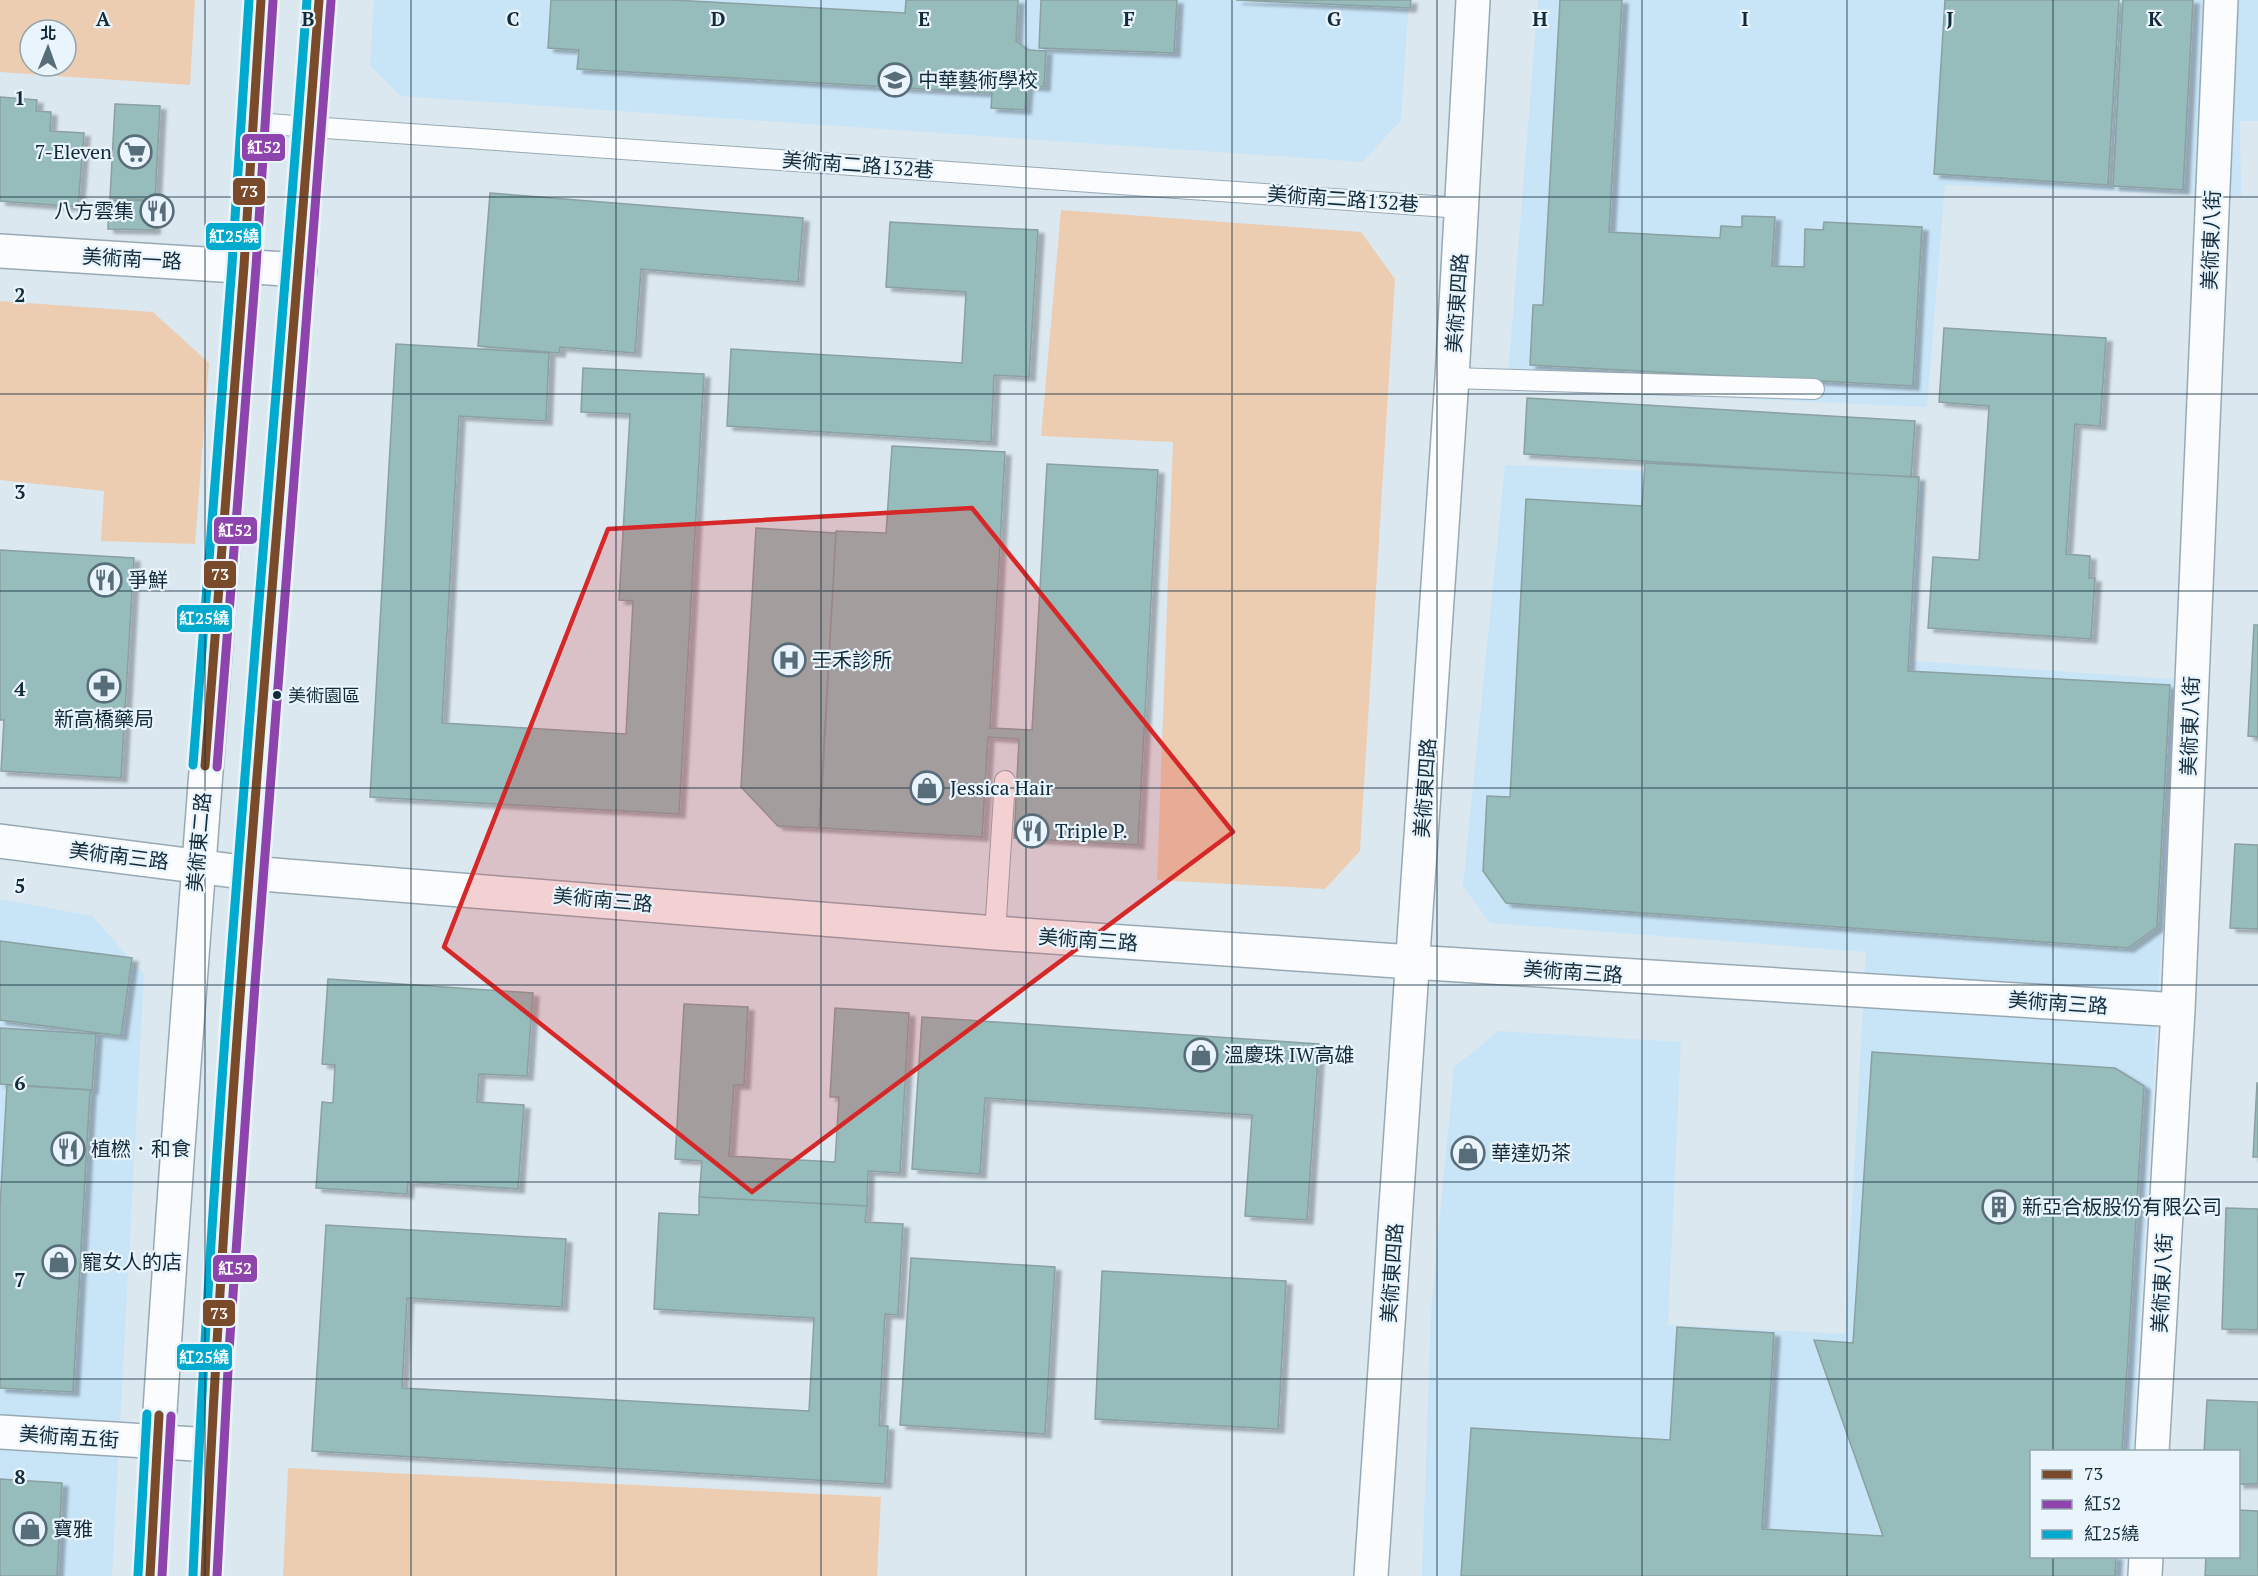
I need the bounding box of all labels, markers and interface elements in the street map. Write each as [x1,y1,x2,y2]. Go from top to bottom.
text: A [96,5,111,32]
text: B [302,5,315,32]
text: C [506,5,520,32]
text: D [711,5,725,32]
text: E [918,5,930,32]
text: F [1123,5,1135,32]
text: G [1327,5,1341,32]
text: H [1532,5,1548,32]
text: I [1741,5,1749,32]
text: J [1946,5,1954,32]
text: K [2148,5,2163,32]
north arrow [18,18,78,78]
text: 北 [40,22,56,44]
school or university icon: 中華藝術學校 [877,62,913,98]
place label: 中華藝術學校 [918,66,1038,93]
text: 1 [14,84,26,111]
line badge: 紅52 [241,133,286,162]
supermarket icon: 7-Eleven [117,134,153,170]
text: 紅52 [247,136,281,158]
place label: 7-Eleven [35,138,112,165]
street label: 美術南二路132巷 [781,146,935,183]
line badge: 73 [232,177,266,206]
text: 73 [240,180,258,202]
street label: 美術南二路132巷 [1266,180,1420,217]
street label: 美術東八街 [2195,190,2226,290]
restaurant icon: 八方雲集 [139,193,175,229]
place label: 八方雲集 [54,197,134,224]
line badge: 紅25繞 [205,222,262,251]
text: 紅25繞 [209,225,259,247]
street label: 美術南一路 [81,242,183,275]
street label: 美術東四路 [1440,252,1473,354]
text: 2 [14,281,26,308]
text: 3 [14,478,26,505]
line badge: 紅52 [213,516,258,545]
text: 紅52 [218,519,252,541]
line badge: 73 [203,560,237,589]
restaurant icon: 爭鮮 [87,562,123,598]
text: 73 [211,563,229,585]
place label: 爭鮮 [128,566,168,593]
line badge: 紅25繞 [176,604,233,633]
text: 紅25繞 [179,607,229,629]
hospital icon: 壬禾診所 [771,642,807,678]
place label: 壬禾診所 [812,646,892,673]
pharmacy icon: 新高橋藥局 [86,668,122,704]
text: 4 [14,675,26,702]
street label: 美術東八街 [2174,676,2205,776]
place label: 美術園區 [288,683,360,707]
marker: 美術園區 [271,689,283,701]
place label: 新高橋藥局 [54,705,154,732]
street label: 美術東四路 [1408,737,1441,839]
shop icon: Jessica Hair [909,770,945,806]
place label: Jessica Hair [950,774,1053,801]
street label: 美術東二路 [181,791,216,893]
restaurant icon: Triple P. [1014,813,1050,849]
place label: Triple P. [1055,817,1128,844]
street label: 美術南三路 [68,836,170,875]
text: 5 [14,872,26,899]
street label: 美術南三路 [552,882,654,917]
street label: 美術南三路 [1037,923,1139,956]
street label: 美術南三路 [1522,955,1624,988]
street label: 美術南三路 [2007,986,2109,1019]
shop icon: 溫慶珠 IW高雄 [1183,1037,1219,1073]
place label: 溫慶珠 IW高雄 [1224,1041,1355,1068]
text: 6 [14,1069,26,1096]
restaurant icon: 植橪．和食 [50,1131,86,1167]
place label: 植橪．和食 [91,1135,191,1162]
shop icon: 華達奶茶 [1450,1135,1486,1171]
place label: 華達奶茶 [1491,1139,1571,1166]
building icon: 新亞合板股份有限公司 [1981,1189,2017,1225]
place label: 新亞合板股份有限公司 [2022,1193,2222,1220]
street label: 美術東四路 [1375,1222,1408,1324]
street label: 美術東八街 [2145,1232,2178,1334]
shop icon: 寵女人的店 [41,1244,77,1280]
place label: 寵女人的店 [82,1248,182,1275]
line badge: 紅52 [212,1254,258,1283]
text: 紅52 [218,1257,252,1279]
text: 7 [14,1266,26,1293]
line badge: 73 [202,1299,236,1327]
text: 73 [210,1302,228,1324]
line badge: 紅25繞 [176,1343,233,1371]
text: 紅25繞 [179,1346,229,1368]
street label: 美術南五街 [18,1420,120,1453]
legend [2030,1450,2240,1558]
text: 73 [2084,1461,2103,1485]
text: 8 [14,1463,26,1490]
text: 紅52 [2084,1491,2121,1515]
shop icon: 寶雅 [12,1511,48,1547]
place label: 寶雅 [53,1515,93,1542]
text: 紅25繞 [2084,1521,2139,1545]

